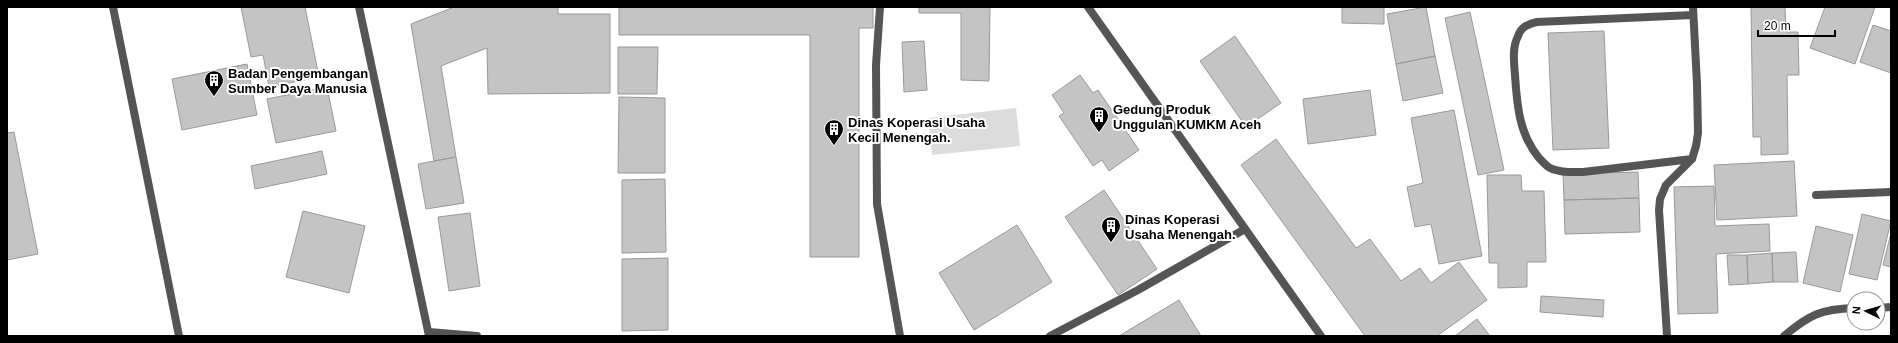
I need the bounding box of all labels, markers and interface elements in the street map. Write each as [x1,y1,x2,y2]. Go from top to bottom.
scale bar [1758,12,1835,38]
text: 20 m [1764,19,1791,33]
place label: Badan Pengembangan Sumber Daya Manusia [228,66,368,96]
building icon: Badan Pengembangan Sumber Daya Manusia [203,69,225,97]
place label: Gedung Produk Unggulan KUMKM Aceh [1113,102,1261,132]
building icon: Gedung Produk Unggulan KUMKM Aceh [1088,105,1110,133]
place label: Dinas Koperasi Usaha Kecil Menengah. [848,115,986,145]
building icon: Dinas Koperasi Usaha Kecil Menengah. [823,118,845,146]
place label: Dinas Koperasi Usaha Menengah. [1125,212,1236,242]
building icon: Dinas Koperasi Usaha Menengah. [1100,215,1122,243]
north arrow [1846,291,1886,331]
text: N [1850,306,1862,315]

